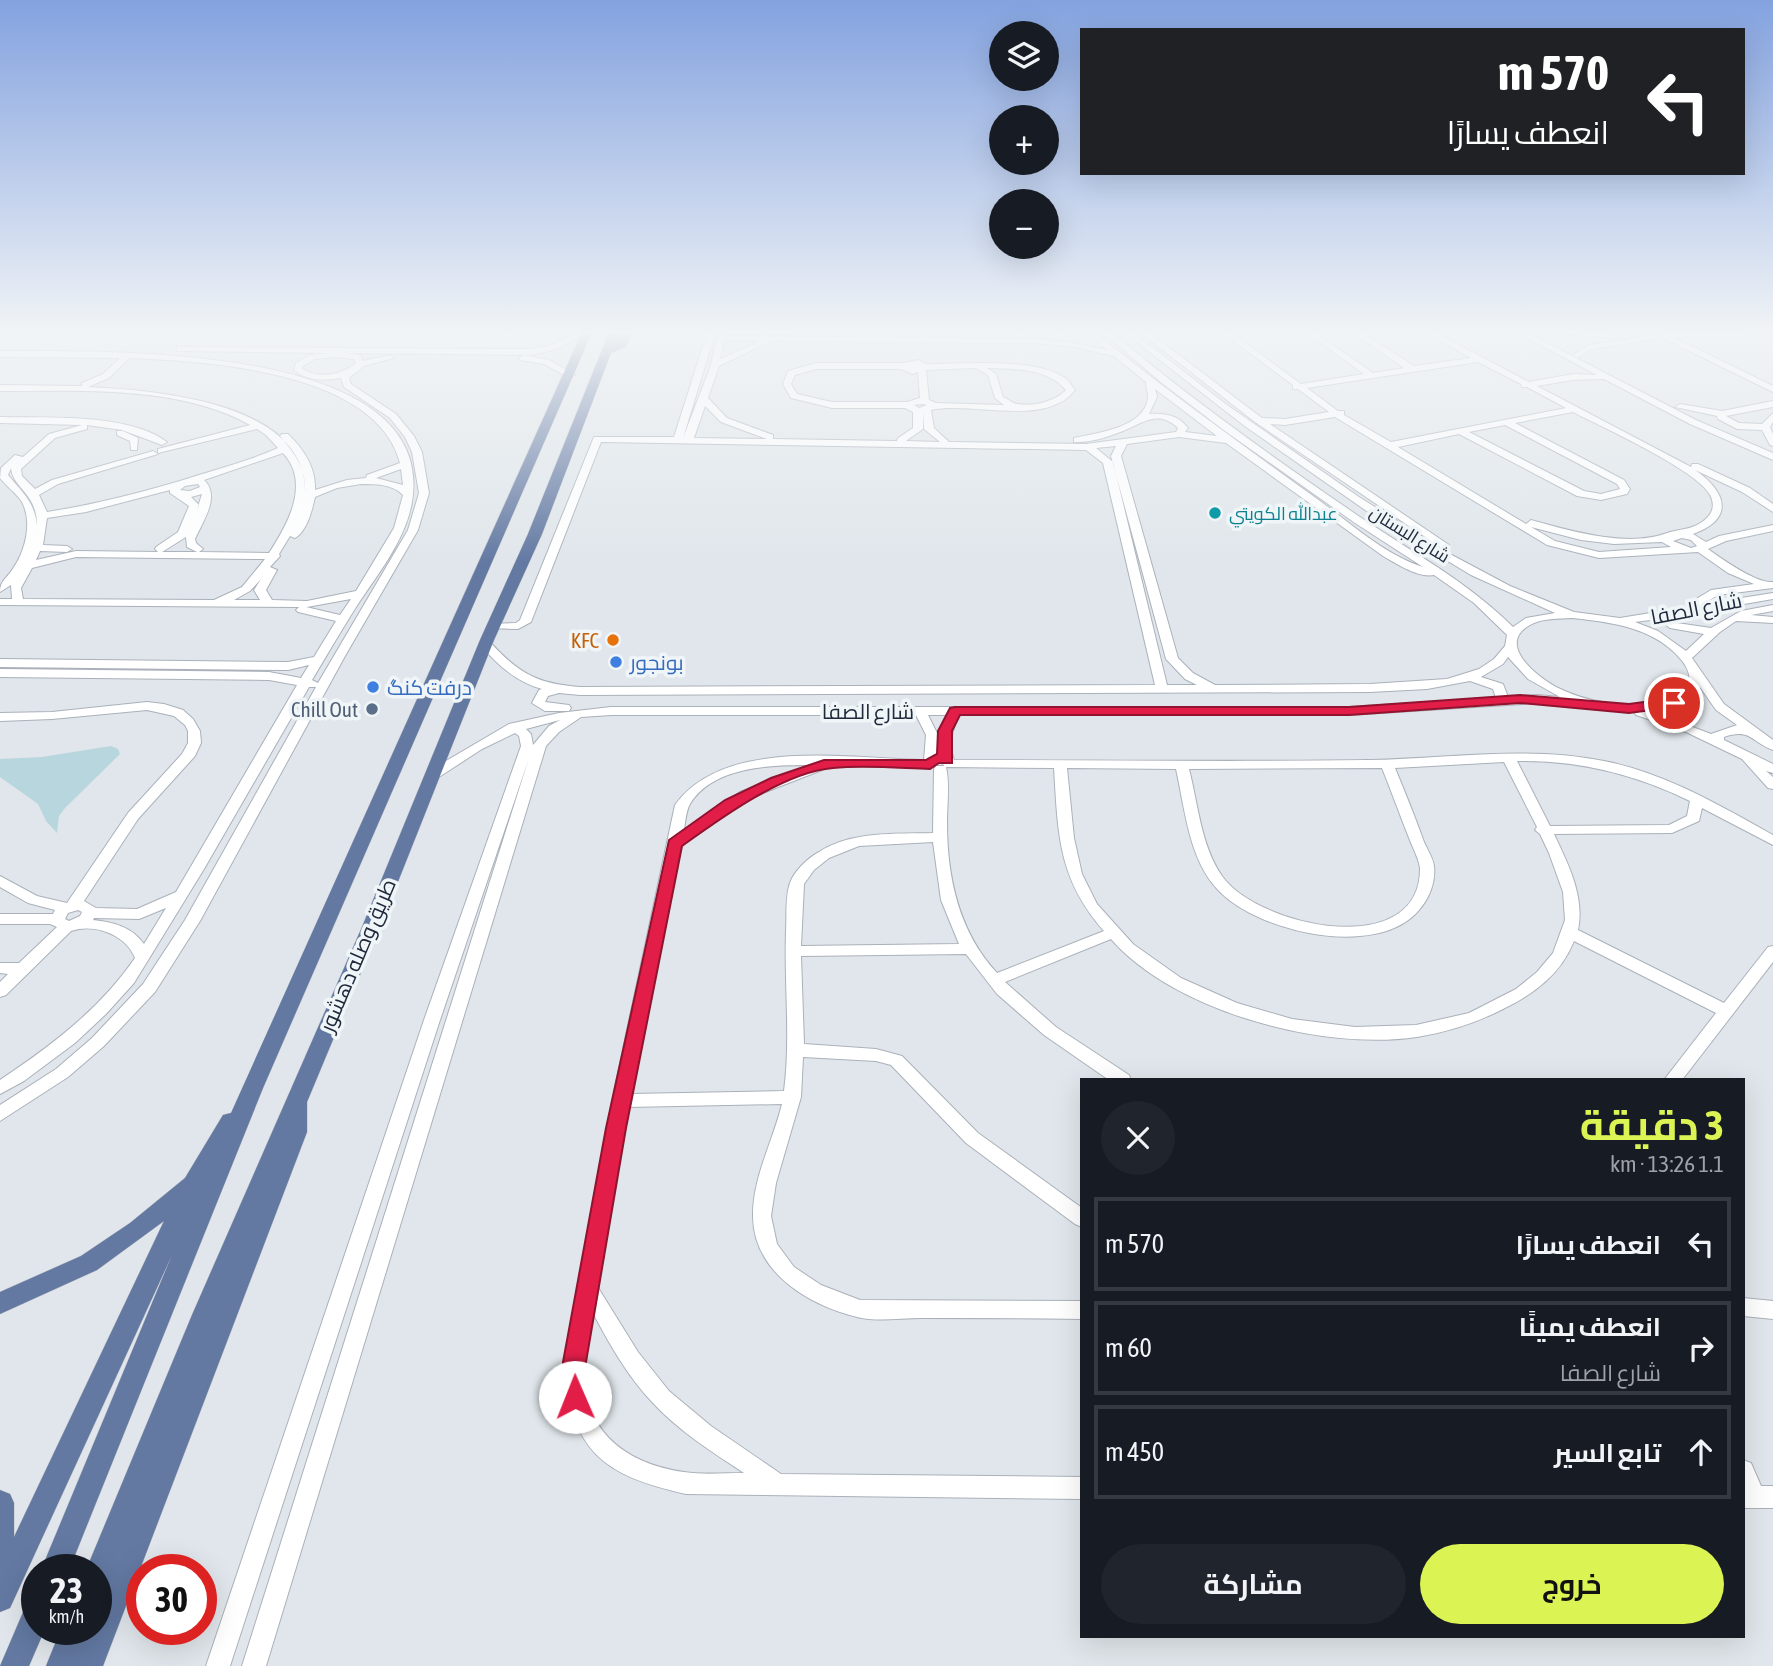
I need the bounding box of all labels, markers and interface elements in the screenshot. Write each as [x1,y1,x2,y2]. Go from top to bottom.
map controls [989,21,1059,259]
button: layers [989,21,1059,91]
text: 570 m [1498,44,1609,100]
icon: left [1633,56,1724,147]
button: + [989,105,1059,175]
text: انعطف يسارًا [1447,114,1609,151]
button: − [989,189,1059,259]
street label: شارع البستان [1365,501,1454,569]
place label: عبدالله الكويتي [1229,502,1338,528]
marker: عبدالله الكويتي [1207,505,1223,521]
street label: شارع الصفا [1648,587,1744,632]
place label: KFC [571,628,600,652]
marker: KFC [605,632,621,648]
place label: بونجور [629,650,684,675]
marker: بونجور [608,654,624,670]
pin [1644,673,1704,733]
place label: درفت كنگ [387,675,472,700]
marker: درفت كنگ [365,679,381,695]
icon: arrive [1655,684,1693,722]
place label: Chill Out [291,697,358,721]
street label: شارع الصفا [822,699,914,726]
marker: Chill Out [364,701,380,717]
street label: طريق وصله دهشور [314,875,402,1037]
button: close [1101,1101,1175,1175]
text: 3 دقيقة [1580,1101,1724,1149]
text: 1.1 km · 13:26 [1610,1151,1724,1177]
icon: left [1682,1225,1720,1263]
text: 570 m [1105,1229,1164,1259]
text: انعطف يسارًا [1516,1230,1661,1260]
text: انعطف يمينًا [1519,1312,1661,1342]
icon: right [1682,1329,1720,1367]
text: 60 m [1105,1333,1152,1363]
position arrow [538,1360,612,1434]
text: شارع الصفا [1560,1360,1661,1386]
icon: ahead [1682,1433,1720,1471]
text: 450 m [1105,1437,1164,1467]
text: تابع السير [1554,1438,1661,1468]
button: مشاركة [1101,1544,1406,1624]
button: خروج [1420,1544,1724,1624]
speed limit sign: 30 [126,1554,217,1645]
text: 23 [50,1570,83,1610]
text: km/h [49,1606,84,1627]

